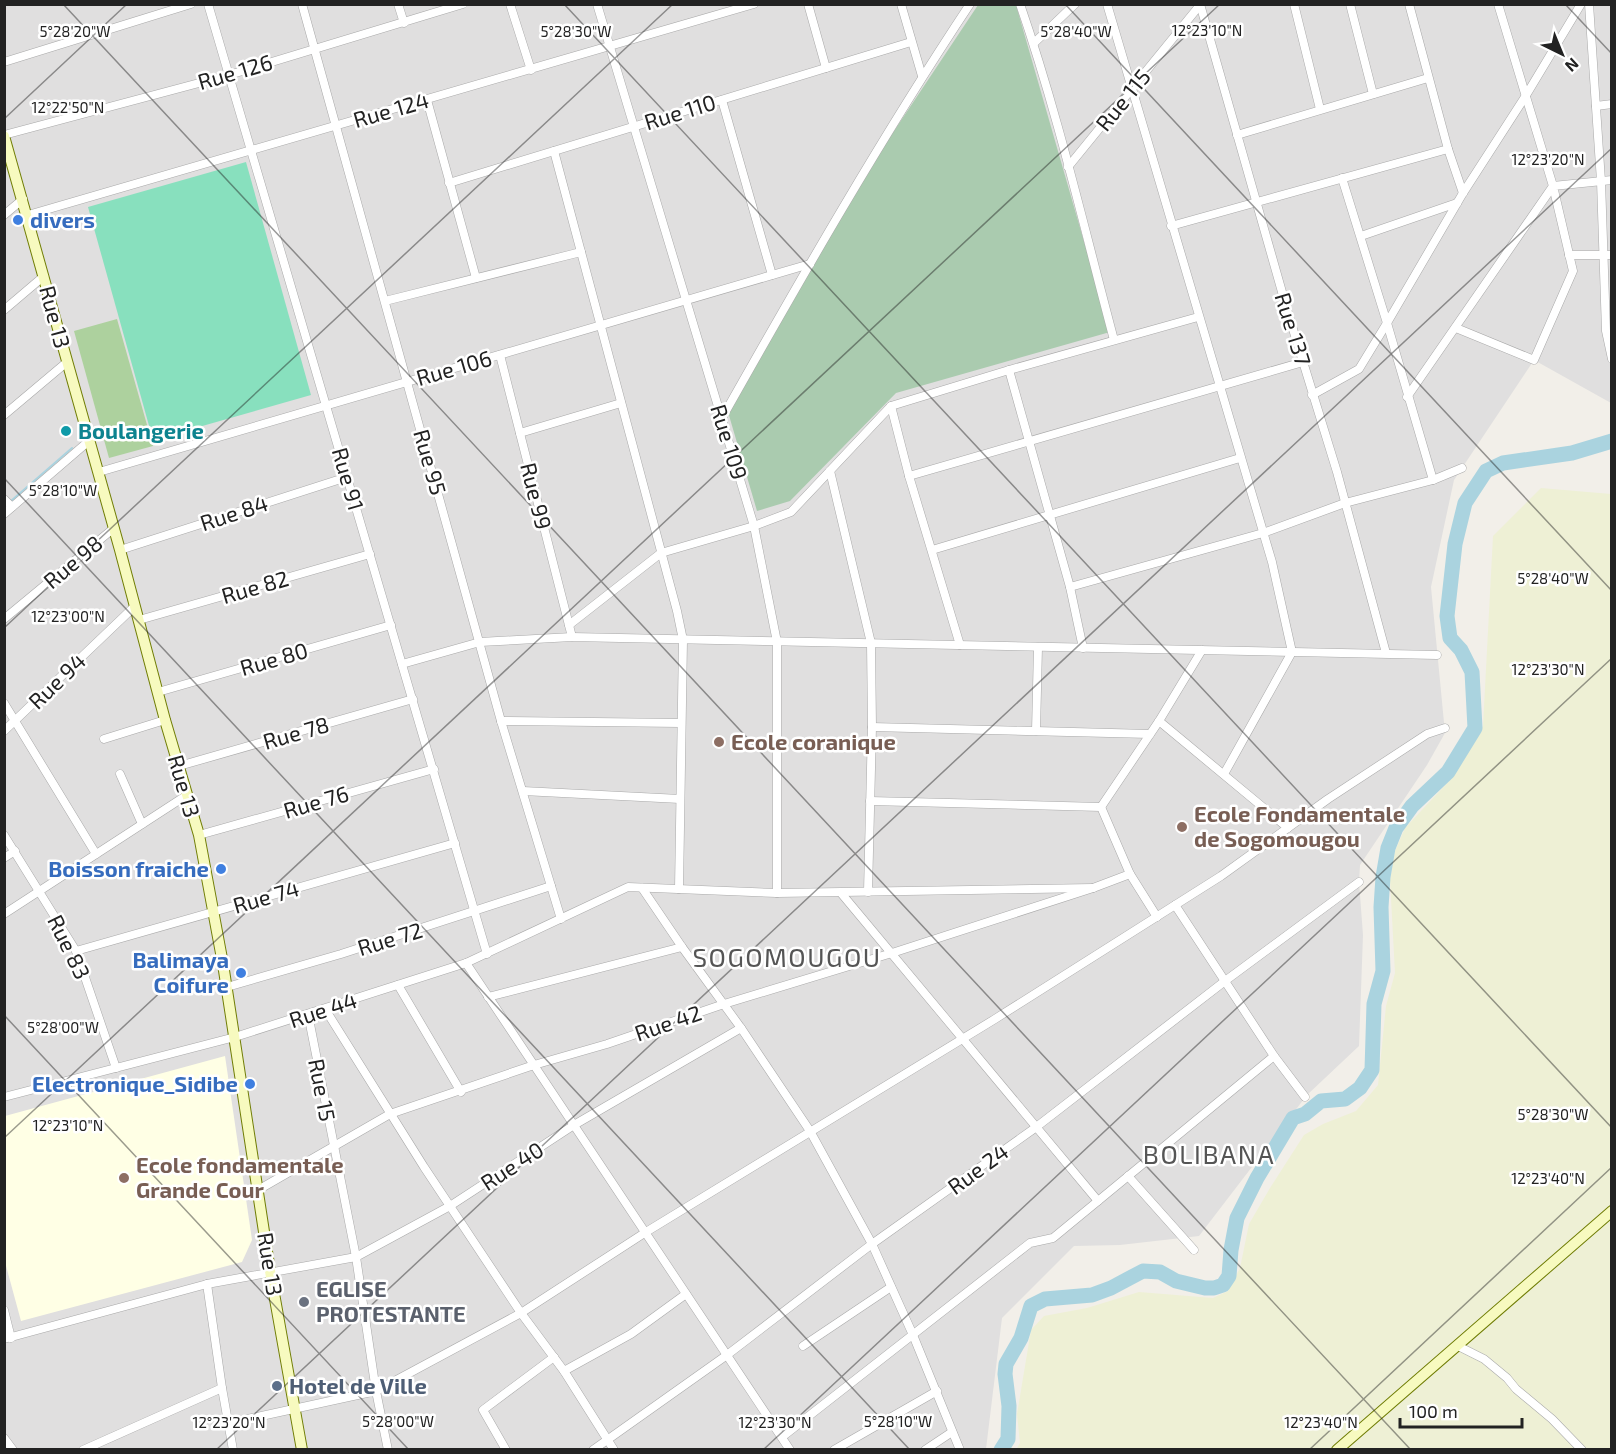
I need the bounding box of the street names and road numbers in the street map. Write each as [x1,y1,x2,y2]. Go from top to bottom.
street label: Rue 126 [194,48,275,94]
street label: Rue 115 [1089,63,1155,136]
street label: Rue 124 [350,86,432,132]
street label: Rue 110 [641,88,719,134]
street label: Rue 13 [35,283,77,351]
street label: Rue 137 [1271,289,1317,368]
street label: Rue 106 [413,344,495,390]
street label: Rue 109 [706,401,754,483]
street label: Rue 95 [409,426,453,498]
street label: Rue 91 [328,444,370,513]
street label: Rue 99 [516,460,558,532]
street label: Rue 84 [197,489,271,535]
street label: Rue 98 [38,529,107,593]
street label: Rue 82 [218,564,291,608]
street label: Rue 80 [237,636,311,680]
street label: Rue 94 [22,647,90,714]
street label: Rue 78 [260,710,332,754]
street label: Rue 13 [164,751,206,820]
street label: Rue 76 [280,779,351,823]
street label: Rue 74 [230,874,302,918]
street label: Rue 83 [43,910,97,983]
street label: Rue 72 [354,916,425,960]
street label: Rue 44 [285,986,360,1032]
street label: Rue 42 [631,999,704,1046]
street label: Rue 15 [304,1056,342,1123]
street label: Rue 40 [475,1135,548,1195]
street label: Rue 24 [942,1137,1013,1199]
street label: Rue 13 [253,1230,289,1297]

